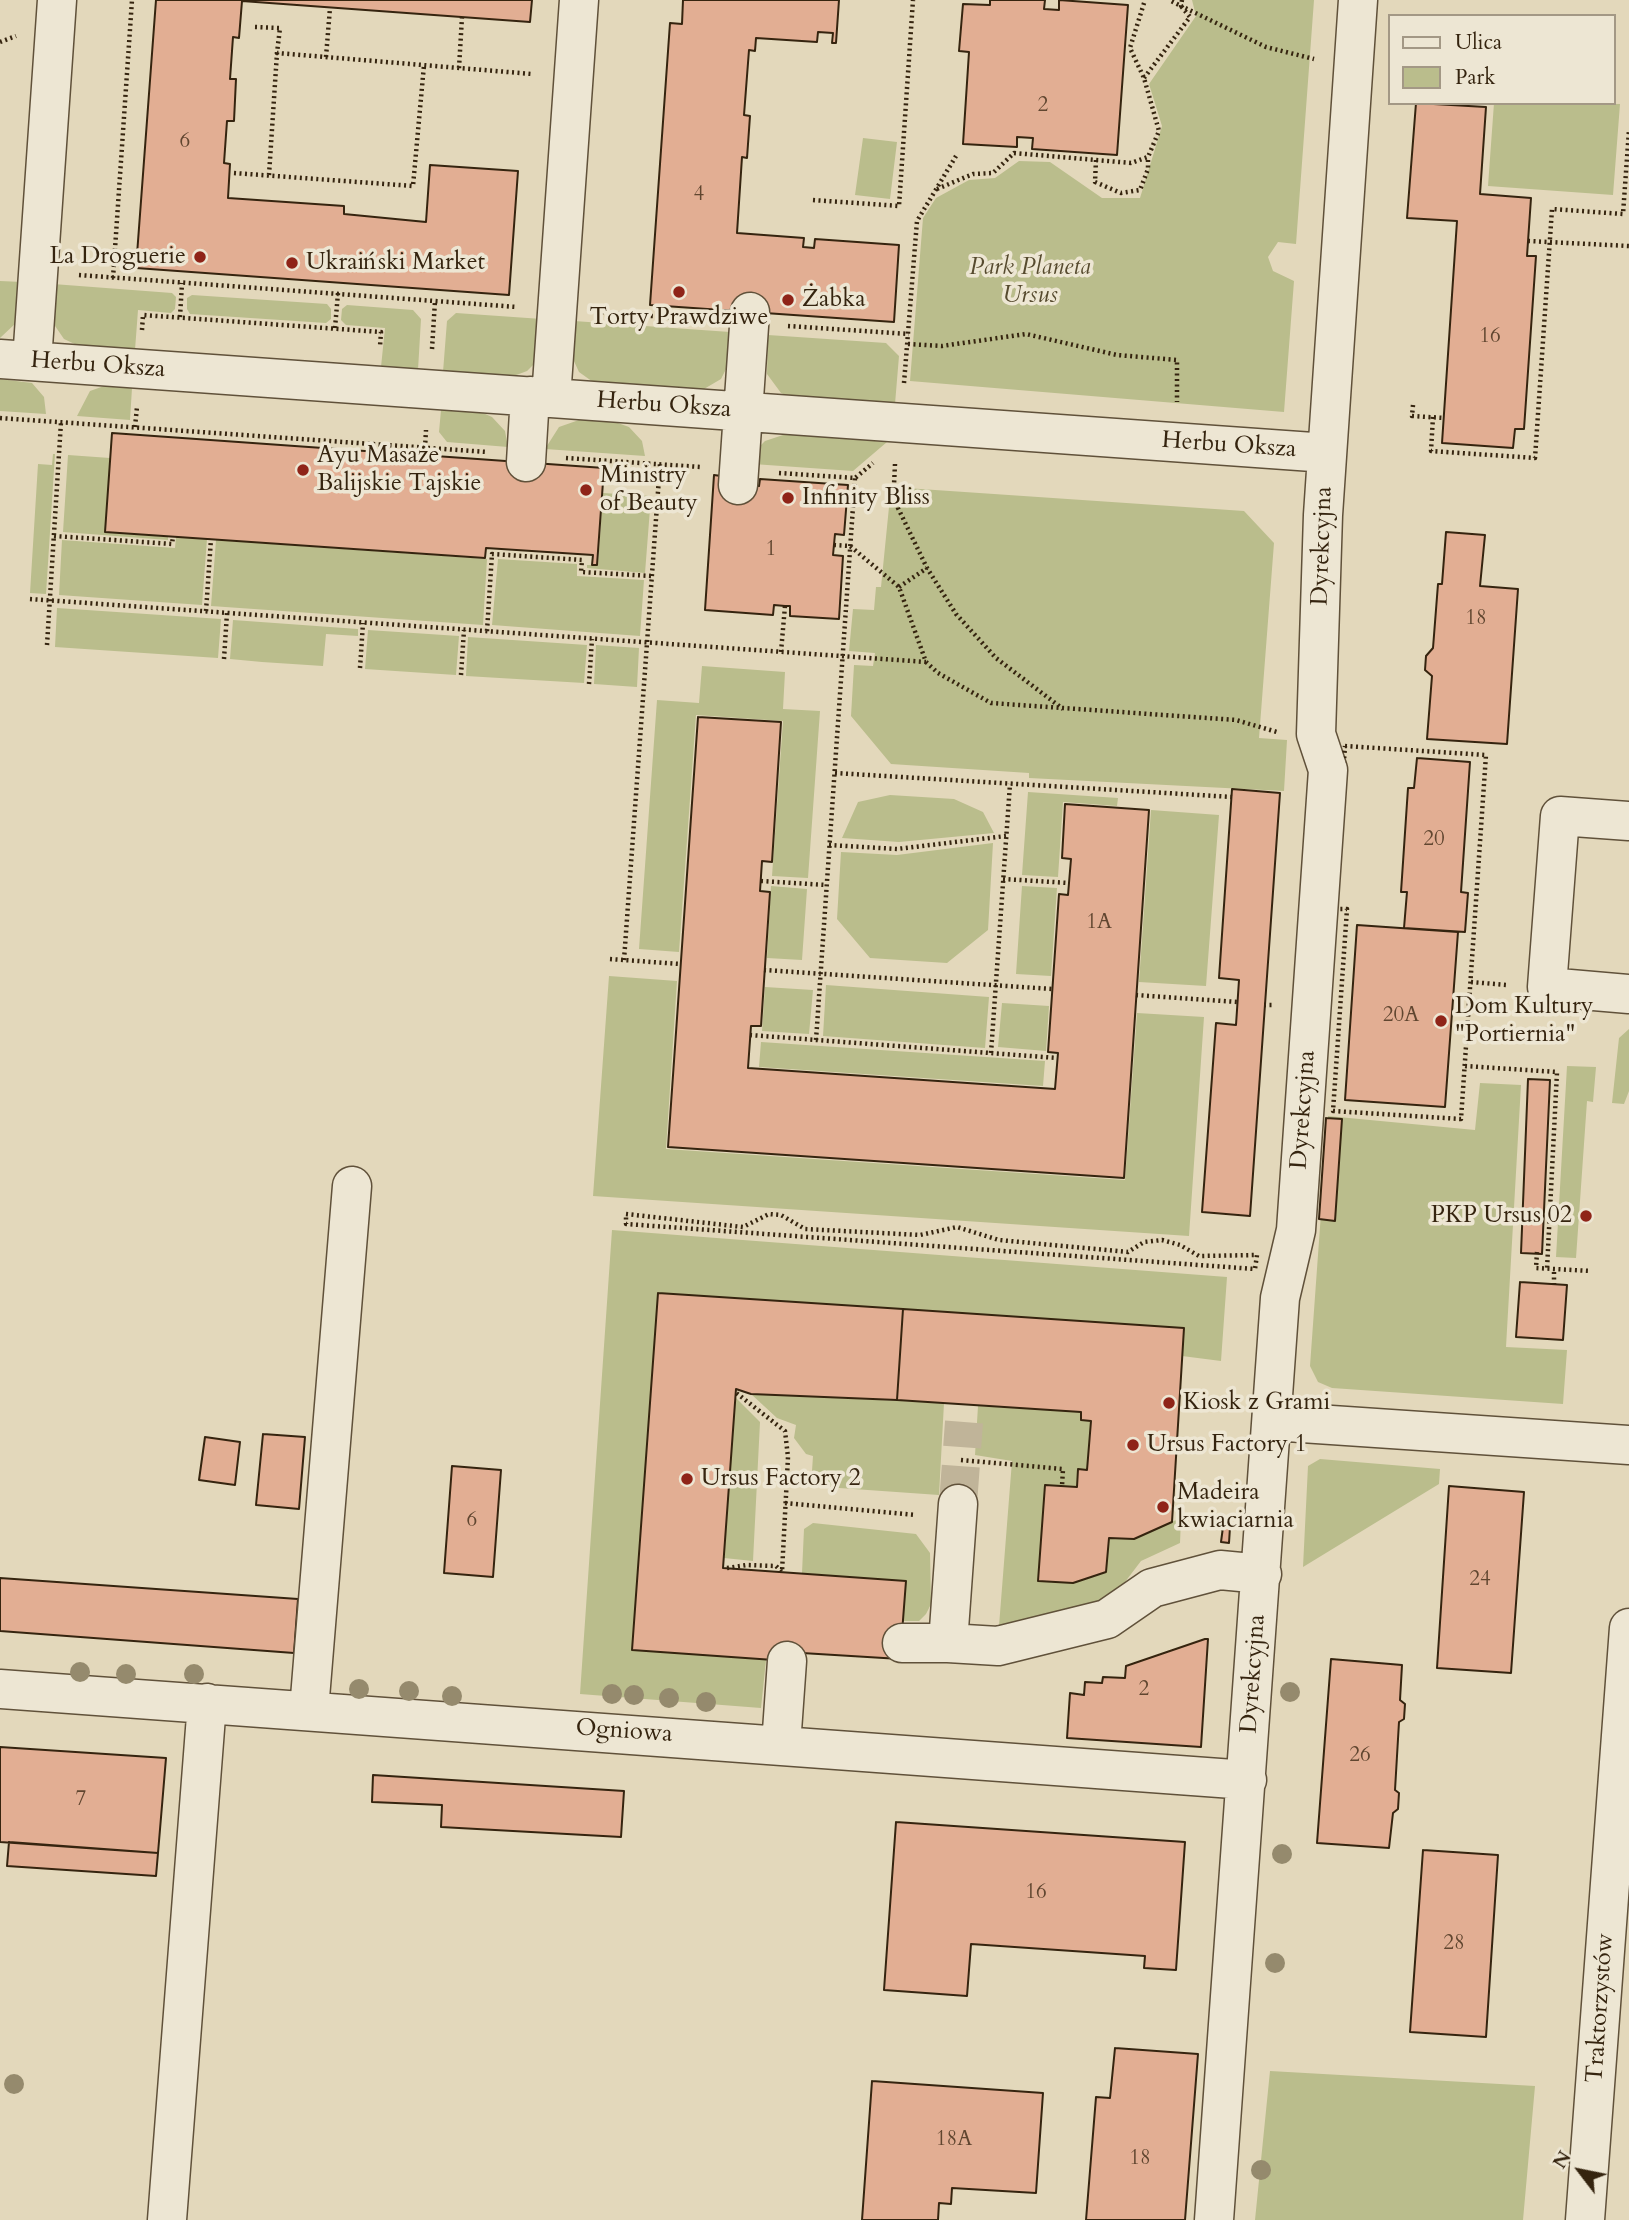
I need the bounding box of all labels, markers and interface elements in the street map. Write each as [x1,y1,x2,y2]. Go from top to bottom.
legend [1388,14,1615,105]
text: Ulica [1455,28,1502,57]
text: Park [1455,63,1495,92]
house number: 2 [1038,93,1048,119]
house number: 6 [180,129,190,155]
house number: 4 [694,182,704,208]
place label: La Droguerie [50,243,186,271]
marker: La Droguerie [192,249,208,265]
place label: Ukraiński Market [306,249,485,277]
park label: Park Planeta Ursus [969,254,1091,310]
marker: Ukraiński Market [284,255,300,271]
marker: Torty Prawdziwe [671,284,687,300]
place label: Żabka [802,286,866,314]
marker: Żabka [780,292,796,308]
place label: Torty Prawdziwe [590,304,768,332]
house number: 16 [1479,324,1501,350]
street label: Herbu Oksza [30,347,166,385]
street label: Herbu Oksza [596,387,732,425]
street label: Herbu Oksza [1161,427,1297,465]
place label: Ayu Masaże Balijskie Tajskie [317,442,482,498]
marker: Ayu Masaże Balijskie Tajskie [295,462,311,478]
place label: Ministry of Beauty [600,462,698,518]
marker: Ministry of Beauty [578,482,594,498]
place label: Infinity Bliss [802,484,930,512]
street label: Dyrekcyjna [1307,486,1339,606]
marker: Infinity Bliss [780,490,796,506]
house number: 1 [766,537,776,563]
house number: 18 [1465,606,1487,632]
house number: 20 [1423,827,1445,853]
house number: 1A [1086,910,1112,936]
place label: Dom Kultury "Portiernia" [1455,993,1594,1049]
house number: 20A [1383,1003,1419,1029]
marker: Dom Kultury "Portiernia" [1433,1013,1449,1029]
street label: Dyrekcyjna [1285,1050,1323,1170]
place label: PKP Ursus 02 [1431,1202,1572,1230]
marker: PKP Ursus 02 [1578,1208,1594,1224]
place label: Kiosk z Grami [1183,1389,1330,1417]
marker: Kiosk z Grami [1161,1395,1177,1411]
place label: Ursus Factory 1 [1147,1431,1307,1459]
marker: Ursus Factory 1 [1125,1437,1141,1453]
place label: Ursus Factory 2 [701,1465,861,1493]
marker: Ursus Factory 2 [679,1471,695,1487]
place label: Madeira kwiaciarnia [1177,1479,1294,1535]
marker: Madeira kwiaciarnia [1155,1499,1171,1515]
house number: 6 [467,1508,477,1534]
house number: 24 [1469,1567,1491,1593]
street label: Dyrekcyjna [1235,1614,1273,1734]
house number: 2 [1139,1677,1149,1703]
street label: Ogniowa [575,1714,673,1750]
house number: 26 [1349,1743,1371,1769]
house number: 7 [76,1787,86,1813]
house number: 16 [1025,1880,1047,1906]
house number: 28 [1443,1931,1465,1957]
street label: Traktorzystów [1581,1932,1621,2084]
house number: 18A [936,2127,972,2153]
north arrow [1545,2136,1615,2206]
house number: 18 [1129,2146,1151,2172]
text: N [1547,2146,1578,2174]

